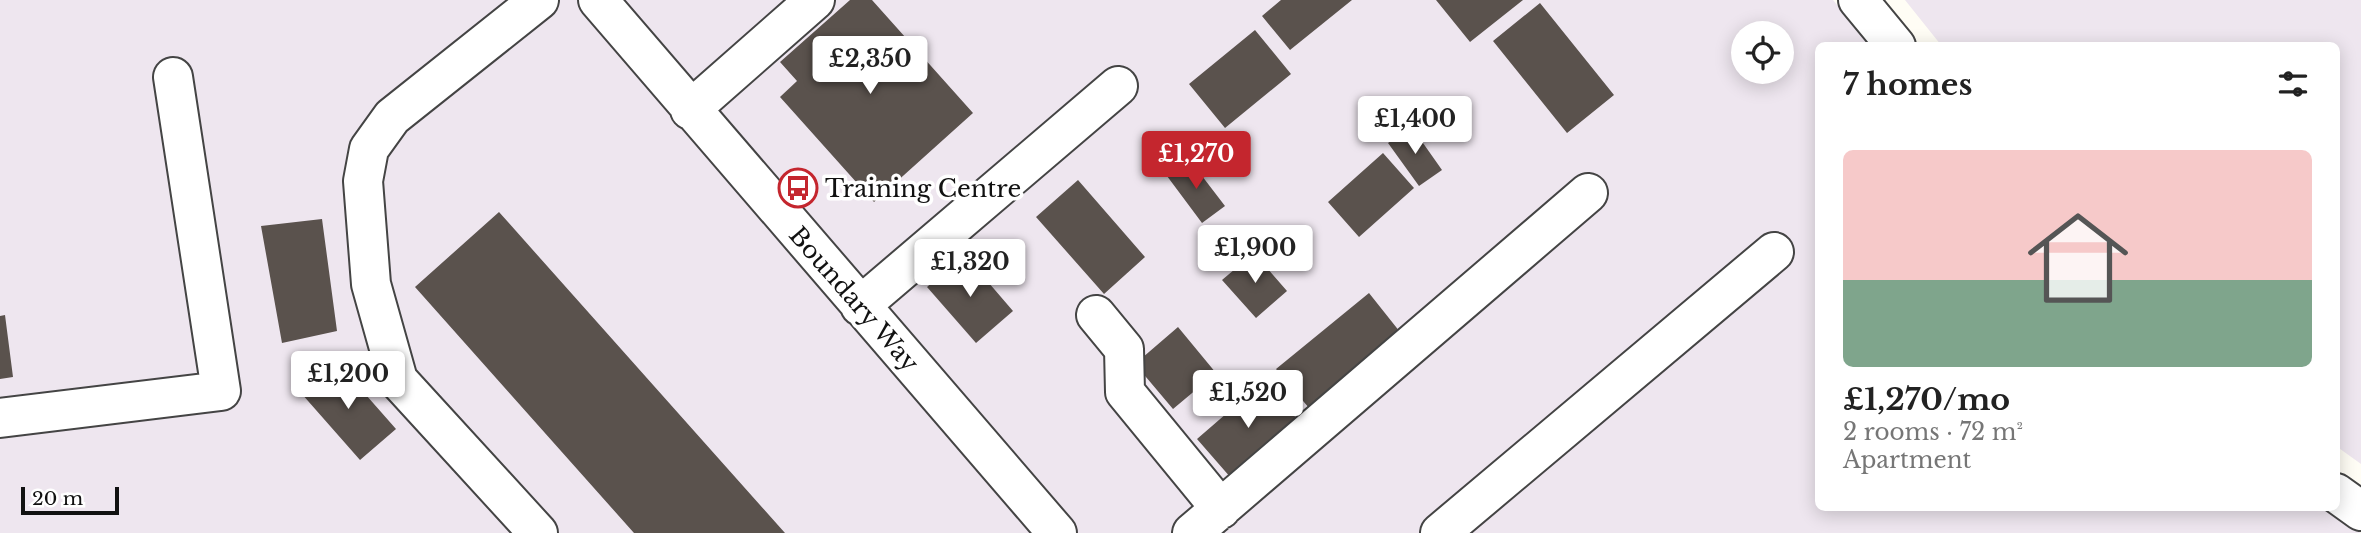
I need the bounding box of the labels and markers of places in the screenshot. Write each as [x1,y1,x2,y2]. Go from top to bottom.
pin: £2,350 [813,36,927,96]
pin: £1,400 [1358,96,1472,156]
pin: £1,270 [1139,132,1253,191]
bus stop icon: Training Centre [777,167,819,209]
place label: Training Centre [825,174,1021,203]
pin: £1,900 [1198,226,1312,285]
pin: £1,320 [913,240,1027,299]
pin: £1,200 [291,352,405,411]
pin: £1,520 [1191,370,1305,430]

